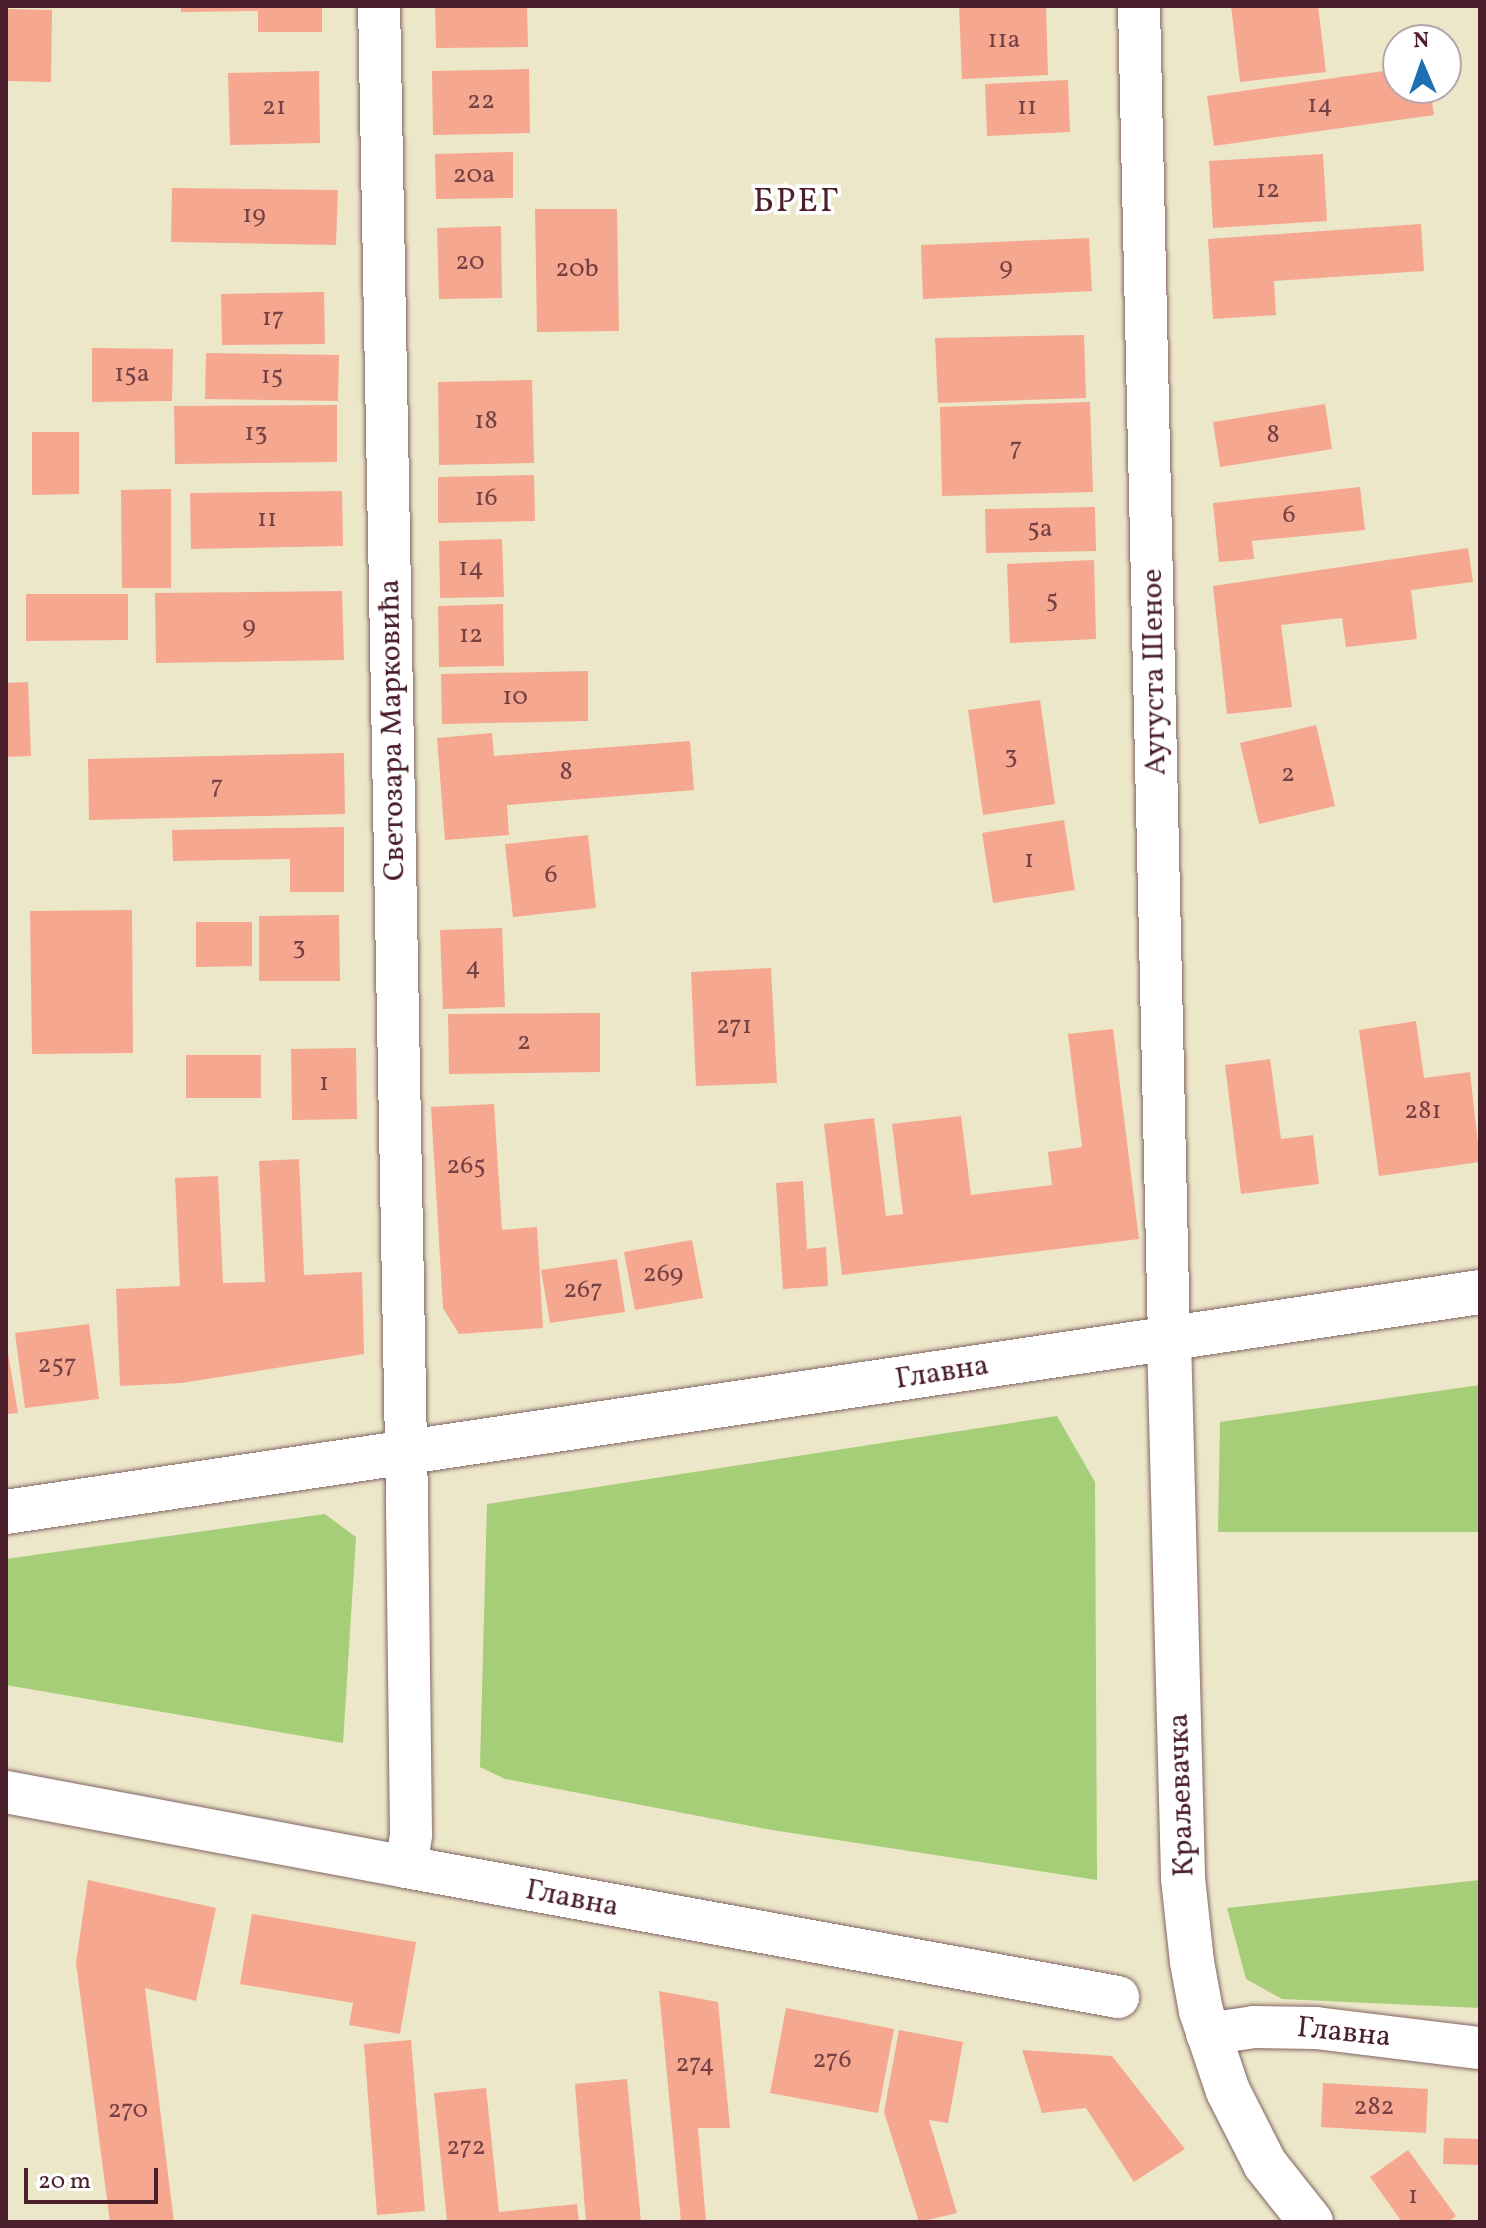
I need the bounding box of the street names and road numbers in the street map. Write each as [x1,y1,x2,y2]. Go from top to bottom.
street label: Аугуста Шеное [1135,568,1175,776]
street label: Светозара Марковића [372,579,414,881]
street label: Главна [893,1348,991,1398]
street label: Краљевачка [1161,1712,1203,1878]
street label: Главна [522,1872,622,1926]
street label: Главна [1295,2010,1393,2056]

